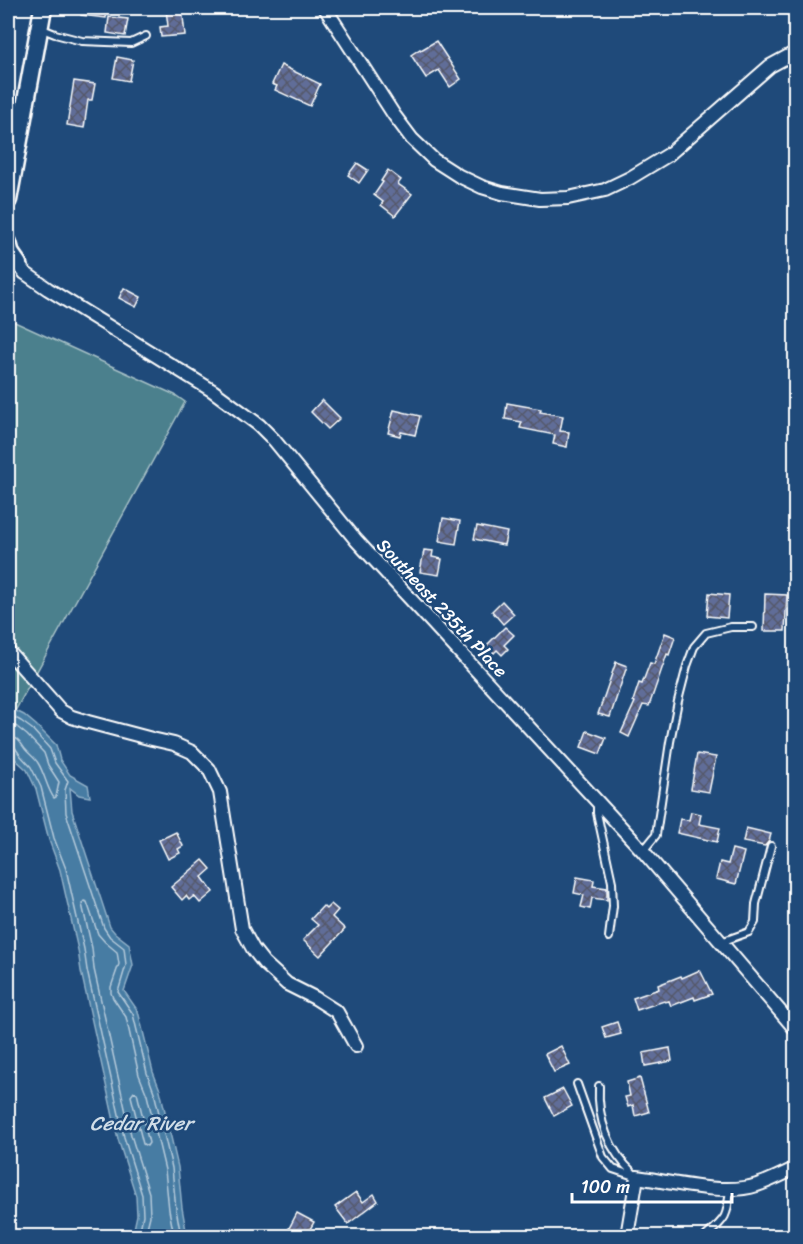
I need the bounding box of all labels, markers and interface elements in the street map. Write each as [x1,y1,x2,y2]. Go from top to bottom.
street label: Southeast 235th Place [368,531,516,685]
water label: Cedar River [90,1106,196,1141]
scale bar [572,1166,732,1204]
text: 100 m [581,1171,630,1203]

